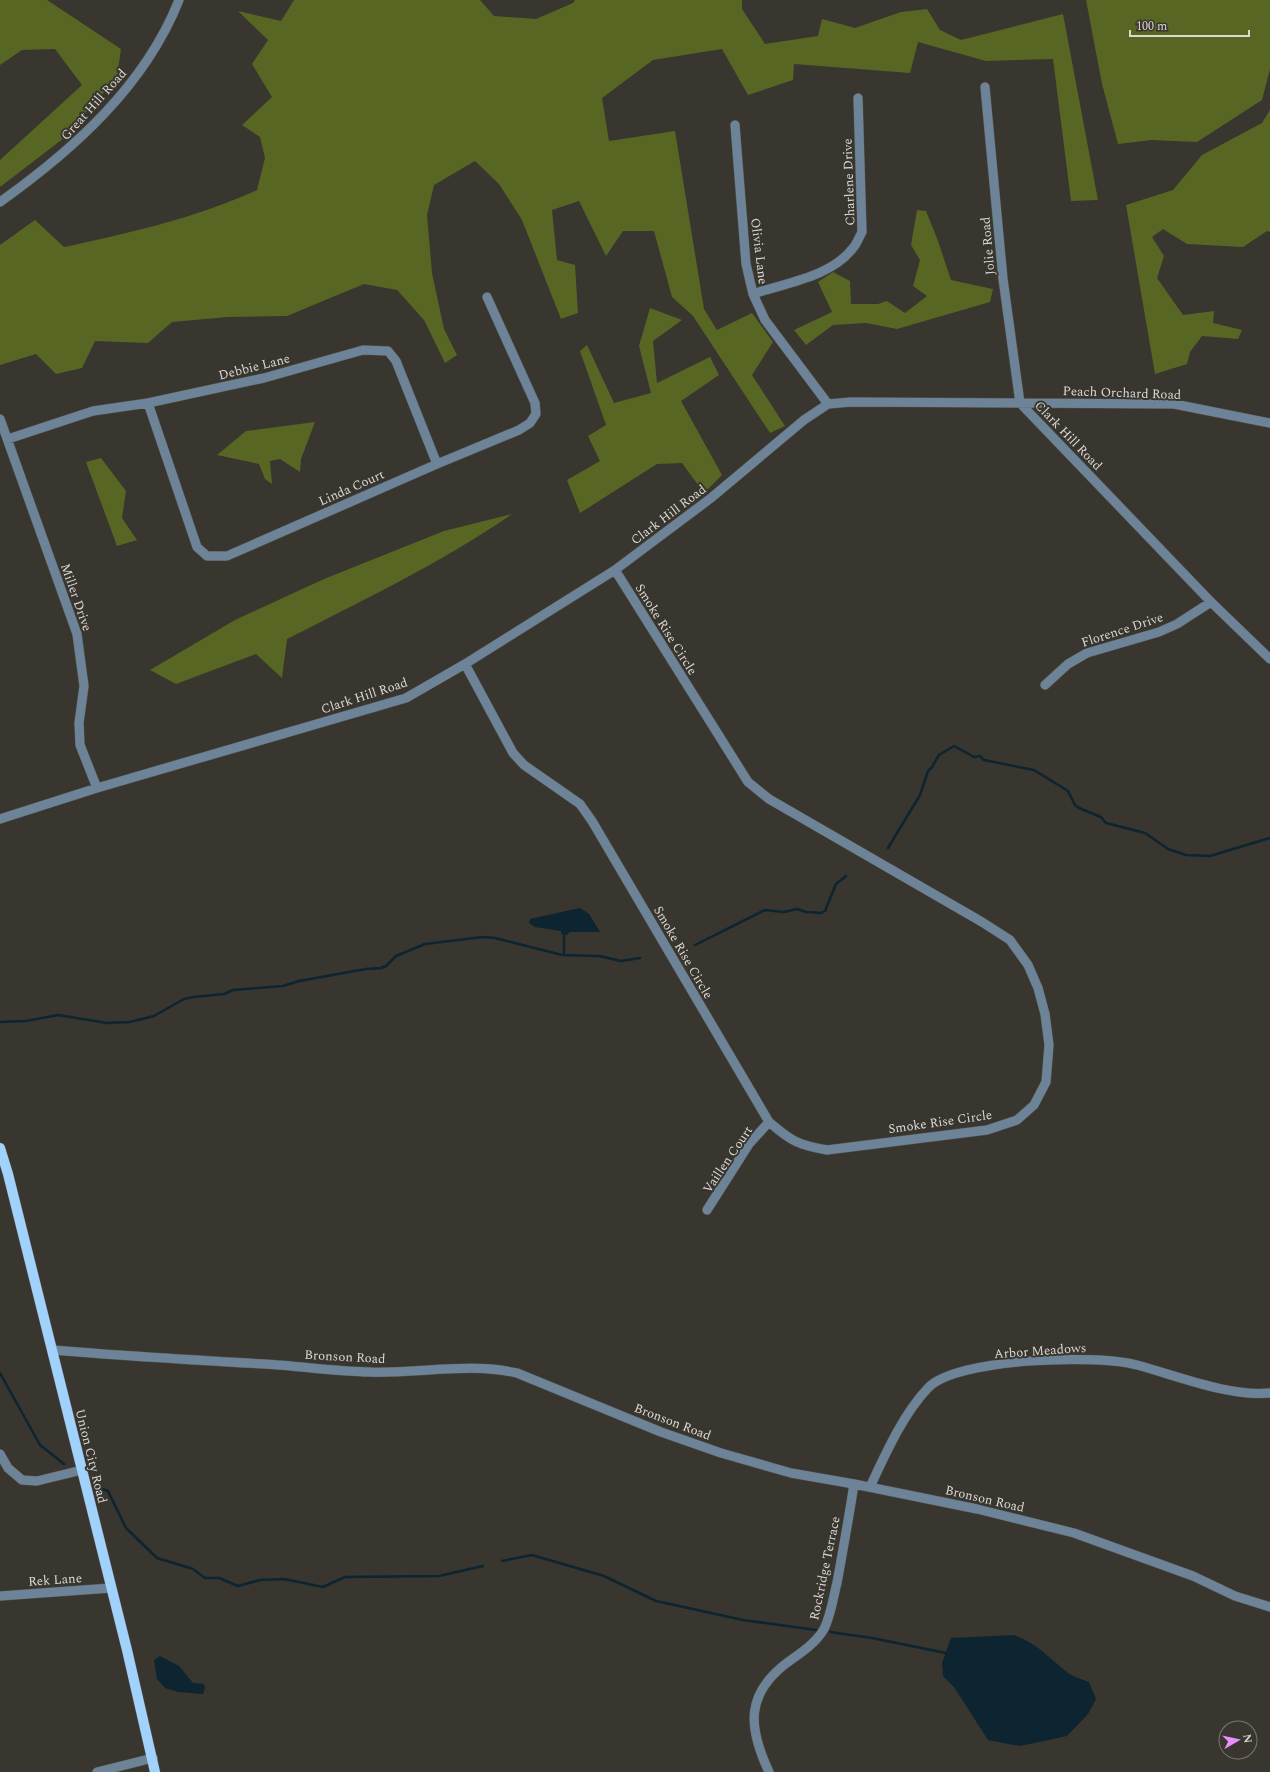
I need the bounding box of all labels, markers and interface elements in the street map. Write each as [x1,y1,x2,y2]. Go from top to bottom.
scale bar [1130,12,1249,38]
text: 100 m [1136,17,1167,36]
street label: Great Hill Road [56,64,131,145]
street label: Charlene Drive [837,138,861,226]
street label: Jolie Road [975,216,1001,276]
street label: Olivia Lane [745,217,773,285]
street label: Debbie Lane [216,348,292,385]
street label: Peach Orchard Road [1062,381,1182,405]
street label: Clark Hill Road [1030,396,1107,475]
street label: Linda Court [315,464,388,511]
street label: Clark Hill Road [627,480,711,550]
street label: Miller Drive [55,561,97,634]
street label: Smoke Rise Circle [630,580,702,679]
street label: Florence Drive [1079,607,1166,653]
street label: Clark Hill Road [318,673,410,719]
street label: Smoke Rise Circle [648,902,718,1003]
street label: Smoke Rise Circle [887,1105,993,1139]
street label: Vaillen Court [698,1121,758,1197]
street label: Arbor Meadows [993,1338,1087,1364]
street label: Bronson Road [304,1345,386,1369]
street label: Bronson Road [631,1398,714,1446]
street label: Union City Road [70,1407,112,1506]
street label: Bronson Road [943,1480,1027,1518]
street label: Rockridge Terrace [804,1514,846,1622]
street label: Rek Lane [28,1568,83,1592]
north arrow [1218,1720,1258,1760]
text: N [1238,1733,1256,1744]

